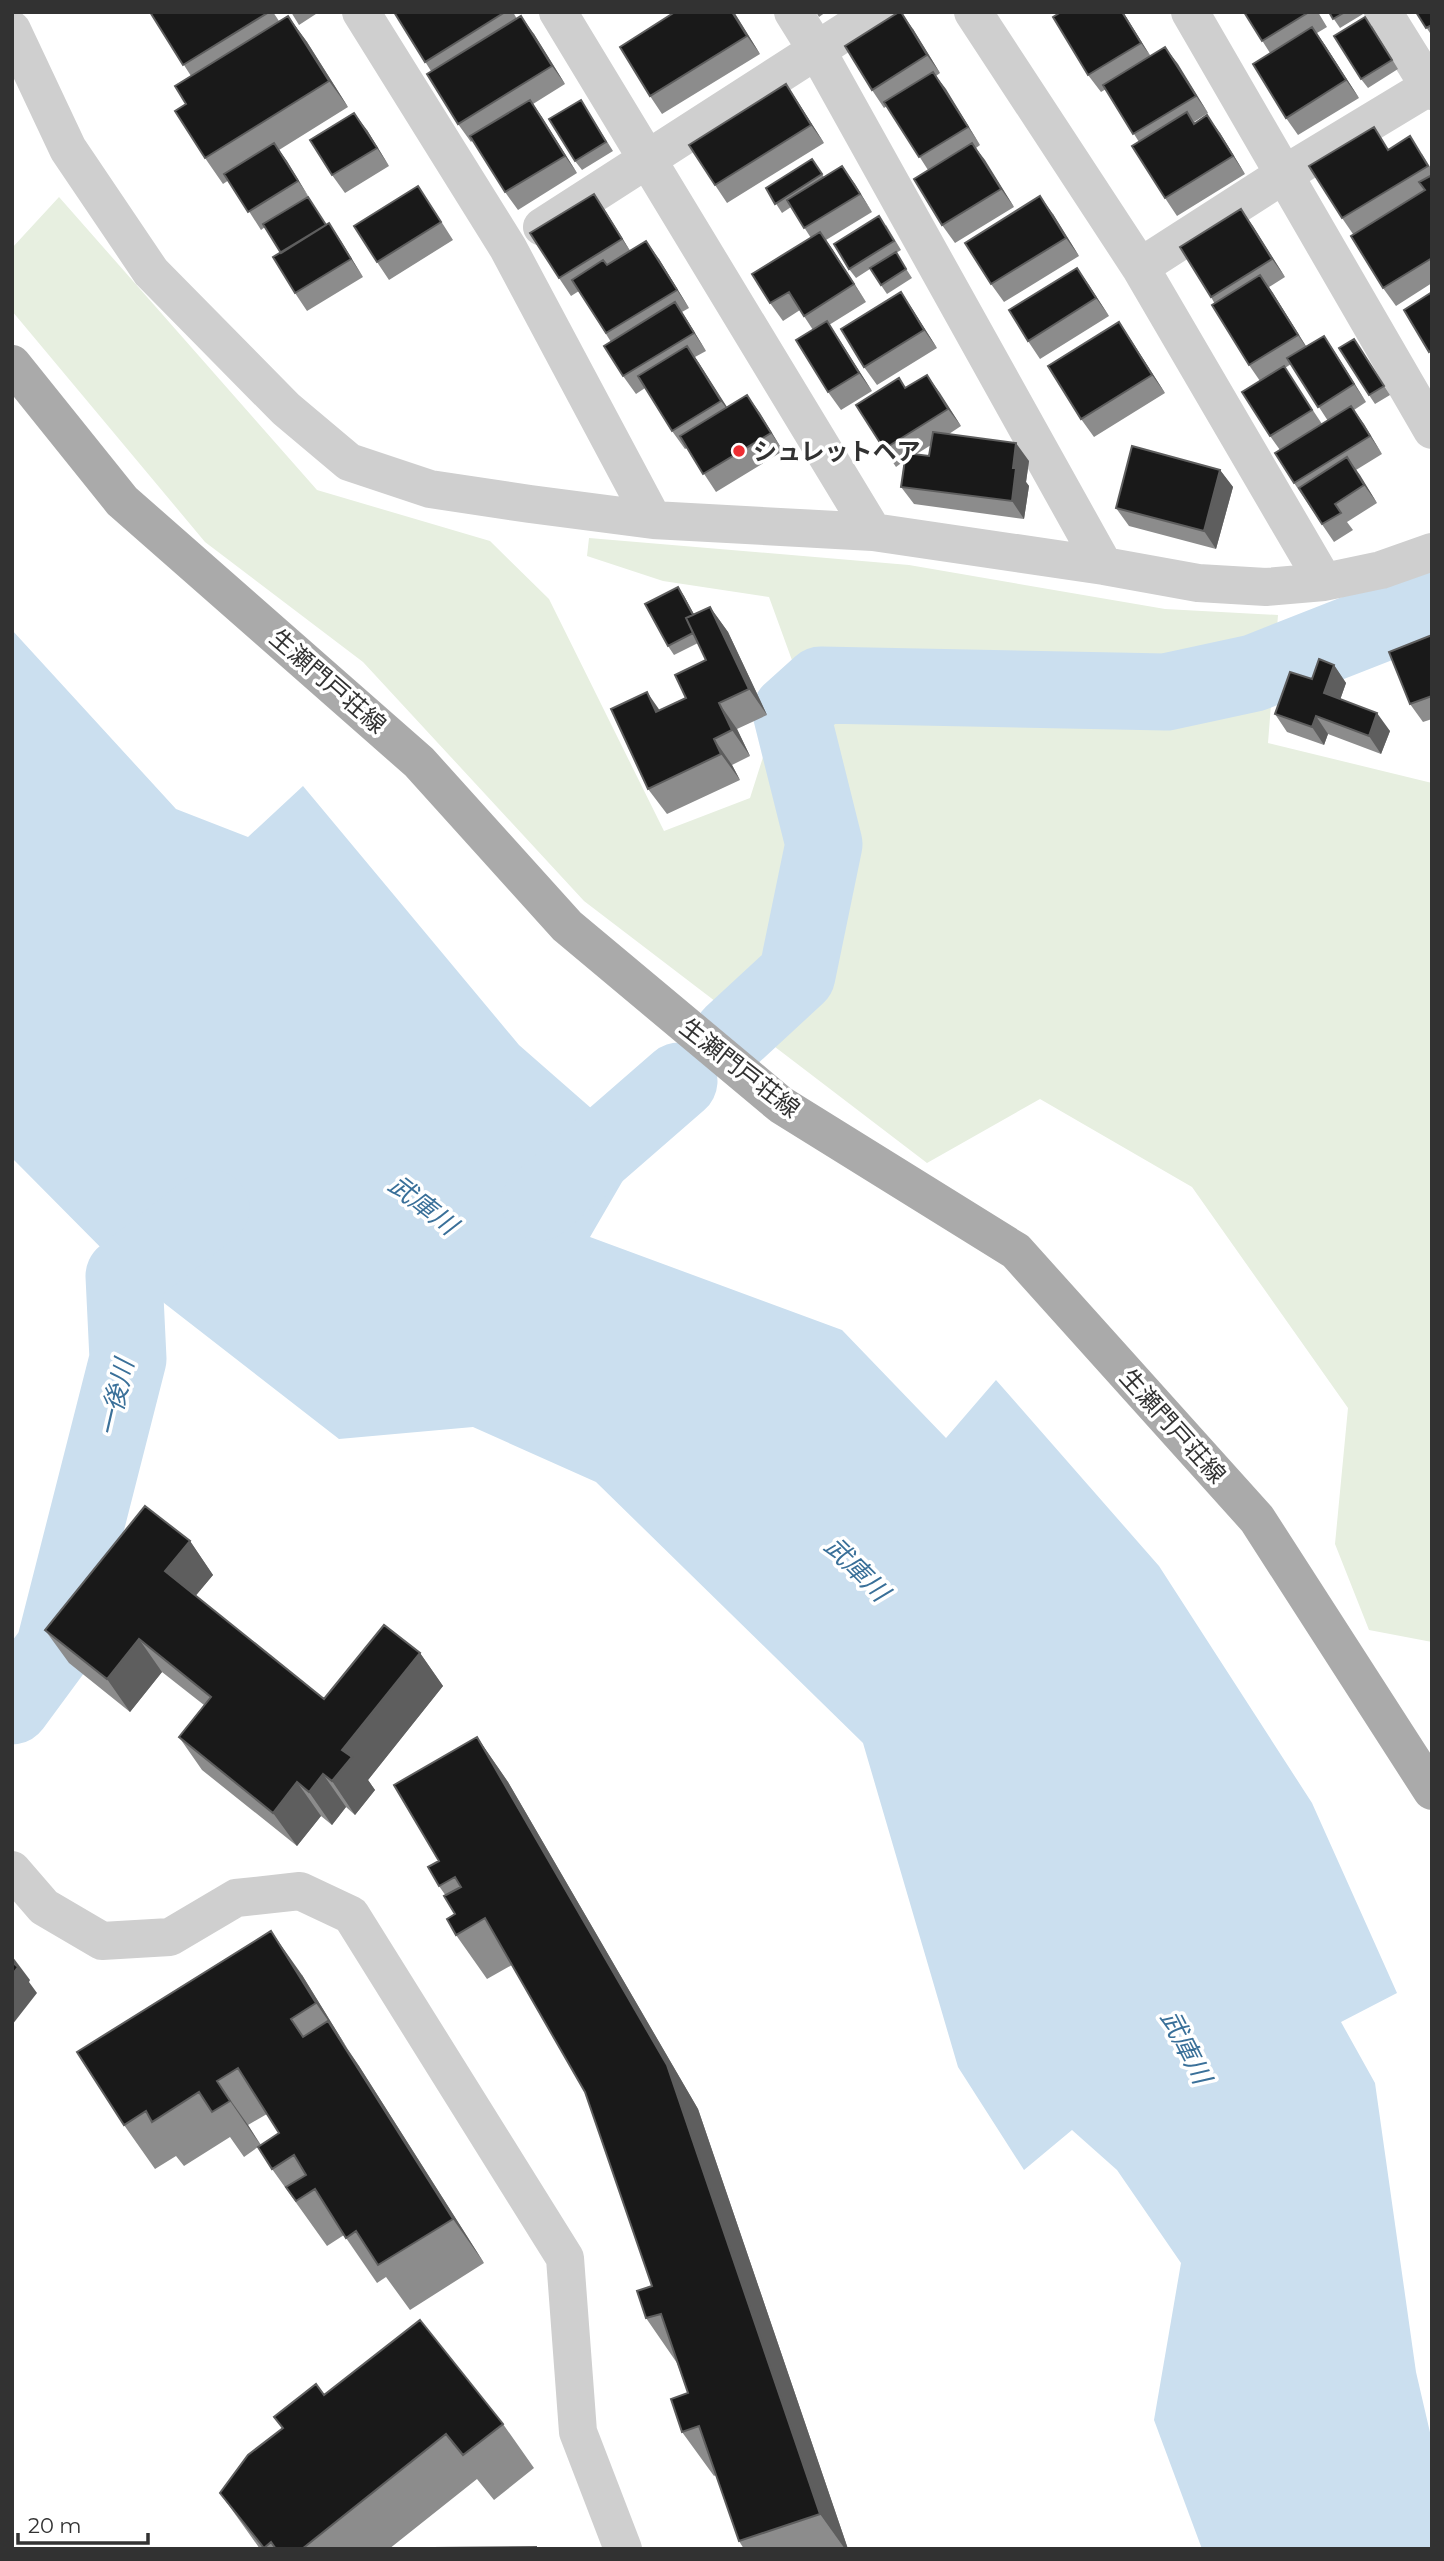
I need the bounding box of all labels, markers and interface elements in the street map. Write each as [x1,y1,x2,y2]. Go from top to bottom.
place label: シュレットヘア [753,437,921,466]
marker: シュレットヘア [731,443,747,459]
street label: 生瀬門戸荘線 [264,623,392,739]
street label: 生瀬門戸荘線 [674,1012,806,1124]
water label: 武庫川 [382,1168,466,1243]
water label: 一後川 [92,1353,141,1440]
street label: 生瀬門戸荘線 [1114,1363,1232,1489]
water label: 武庫川 [818,1530,898,1610]
water label: 武庫川 [1154,2005,1219,2092]
scale bar [18,2502,147,2546]
text: 20 m [28,2513,82,2538]

